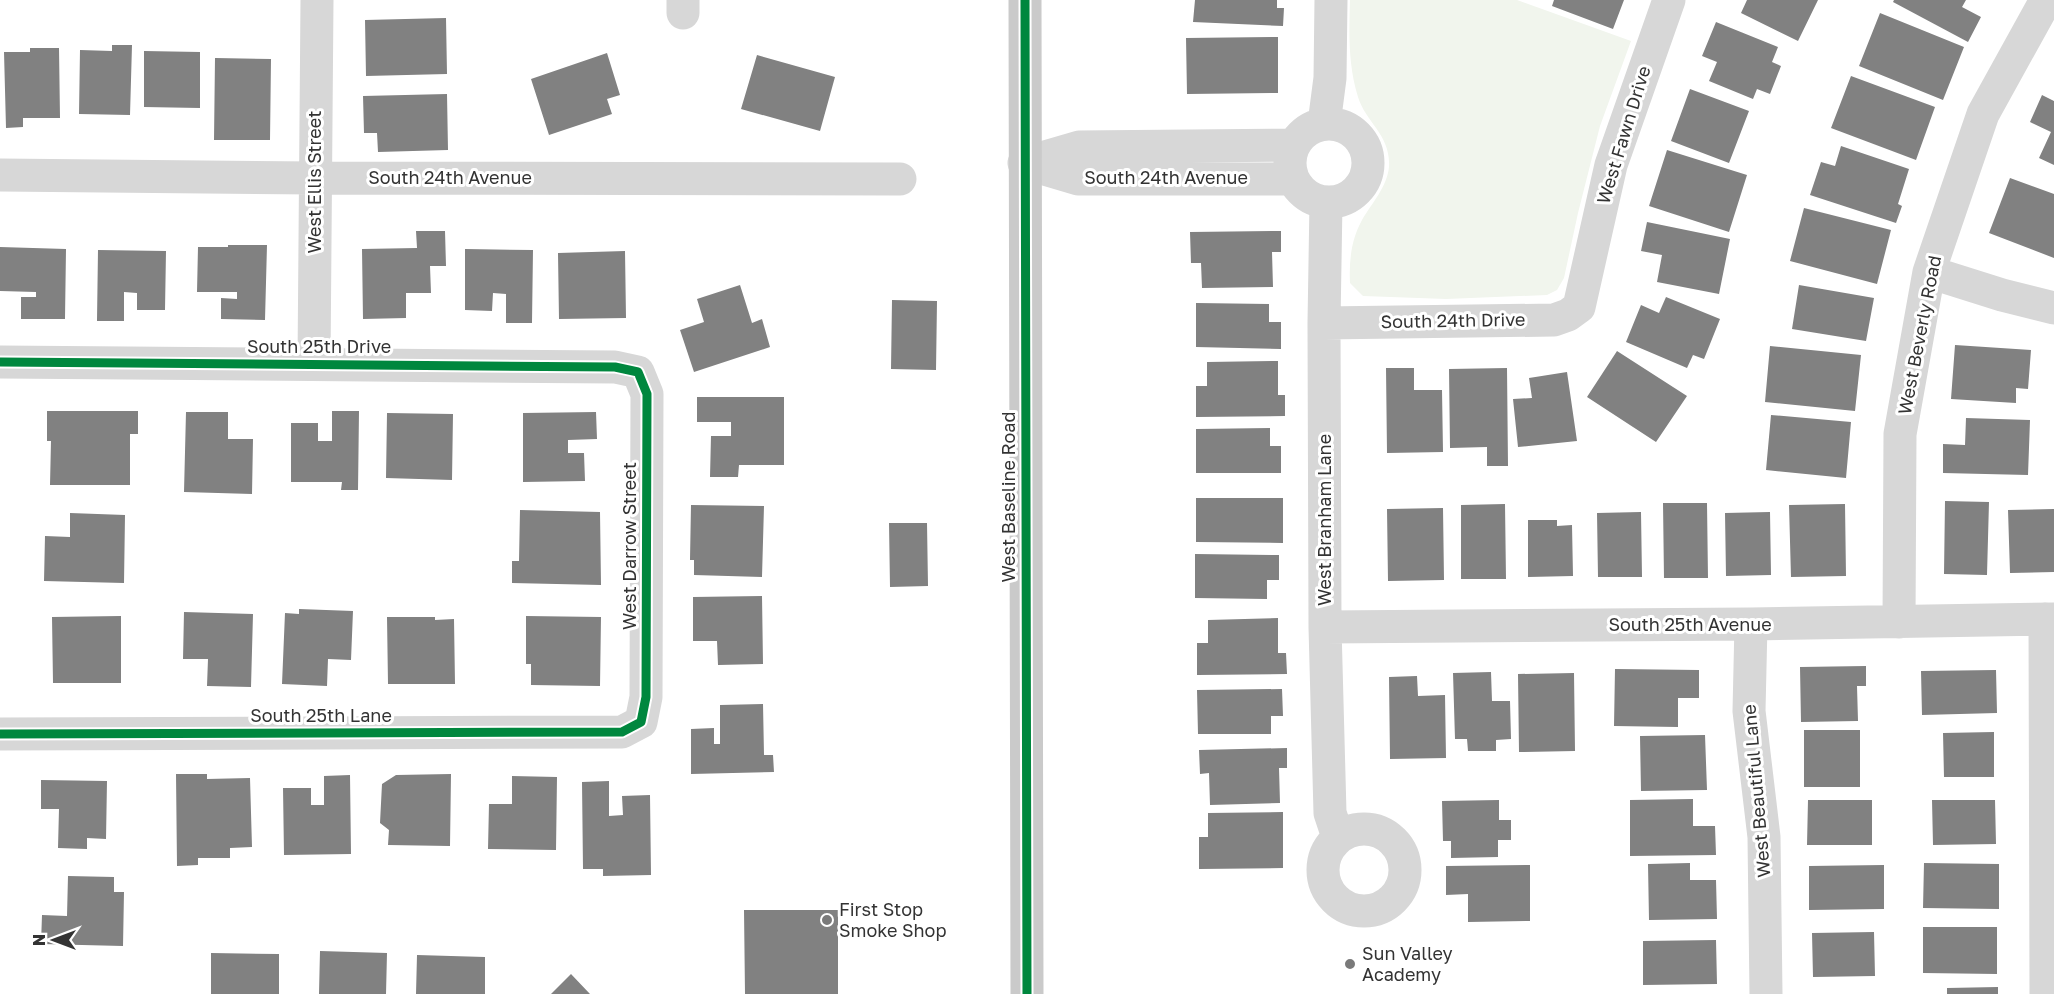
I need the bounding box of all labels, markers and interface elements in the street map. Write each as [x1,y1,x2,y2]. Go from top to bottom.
street label: West Fawn Drive [1592,63,1655,206]
street label: West Ellis Street [303,111,325,253]
street label: South 24th Avenue [368,166,532,188]
street label: South 24th Avenue [1084,166,1248,188]
street label: West Beverly Road [1893,253,1945,416]
street label: South 24th Drive [1380,308,1526,332]
street label: South 25th Drive [247,335,391,357]
street label: West Baseline Road [997,411,1019,583]
street label: West Branham Lane [1313,434,1335,606]
street label: West Darrow Street [618,462,640,630]
street label: South 25th Avenue [1608,613,1772,635]
street label: South 25th Lane [250,704,392,726]
street label: West Beautiful Lane [1737,704,1775,879]
place label: First Stop Smoke Shop [839,898,946,941]
north arrow [24,910,84,970]
marker: First Stop Smoke Shop [820,913,834,927]
text: N [29,934,49,946]
place label: Sun Valley Academy [1362,942,1453,985]
marker: Sun Valley Academy [1343,957,1357,971]

